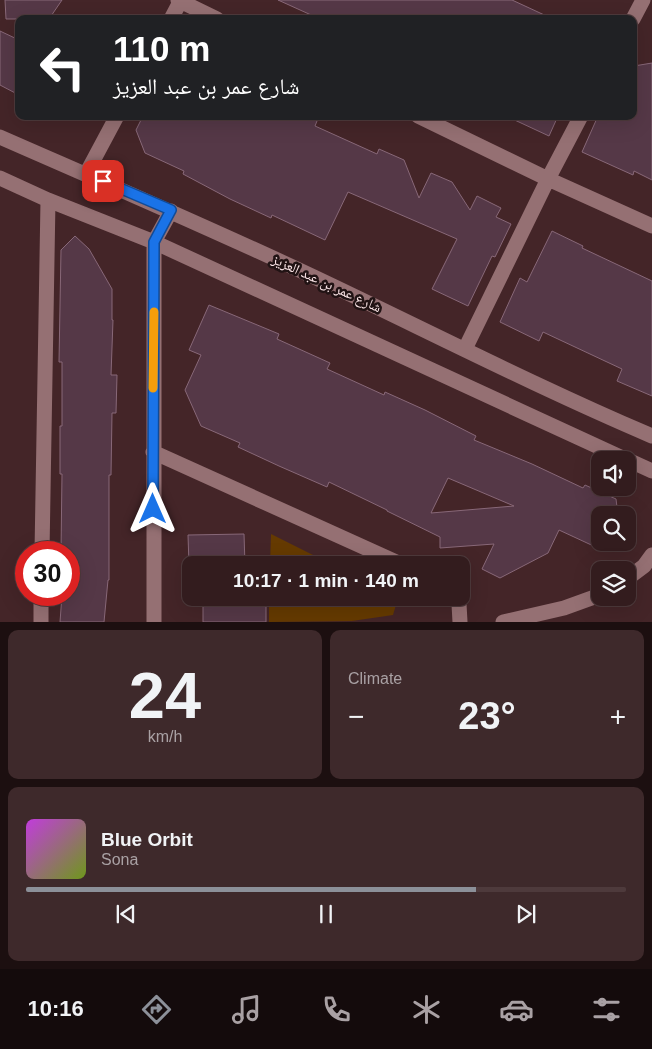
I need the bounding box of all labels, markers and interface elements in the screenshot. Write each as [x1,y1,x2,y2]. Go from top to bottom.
text: 110 m [113,29,210,68]
icon: left [30,35,95,100]
text: شارع عمر بن عبد العزيز [113,74,300,99]
pin [82,160,124,202]
icon: arrive [89,167,117,195]
street label: شارع عمر بن عبد العزيز [268,250,384,317]
map controls [591,451,636,606]
button: sound [591,451,636,496]
position arrow [126,482,178,534]
button: search [591,506,636,551]
speed limit sign: 30 [15,541,80,606]
button: layers [591,561,636,606]
text: 10:17 · 1 min · 140 m [233,570,419,591]
text: 24 [129,659,201,732]
text: Climate [348,670,402,687]
text: 23° [458,695,516,737]
text: − [348,701,364,732]
text: + [610,701,626,732]
text: km/h [148,728,182,745]
text: Blue Orbit [101,829,193,850]
text: Sona [101,851,138,868]
icon: previous [112,900,140,928]
icon: pause [312,900,340,928]
icon: next [512,900,540,928]
icon: directions [139,992,174,1027]
icon: music [229,992,264,1027]
icon: phone [319,992,354,1027]
icon: climate [409,992,444,1027]
icon: car [499,992,534,1027]
icon: filters [589,992,624,1027]
text: 10:16 [28,996,84,1021]

